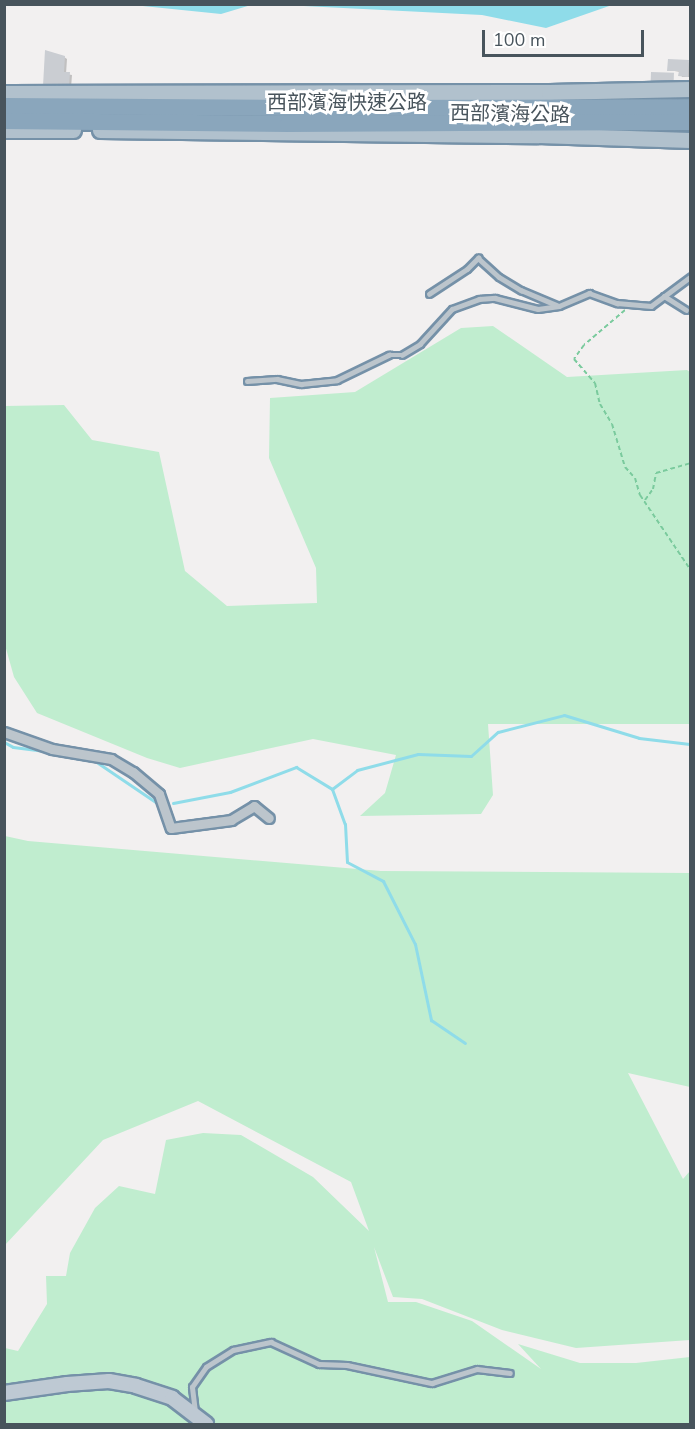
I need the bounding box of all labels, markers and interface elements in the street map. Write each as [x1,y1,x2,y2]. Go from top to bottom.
scale bar [485,18,647,56]
text: 100 m [493,28,545,52]
street label: 西部濱海快速公路 [267,90,427,114]
street label: 西部濱海公路 [450,101,570,127]

